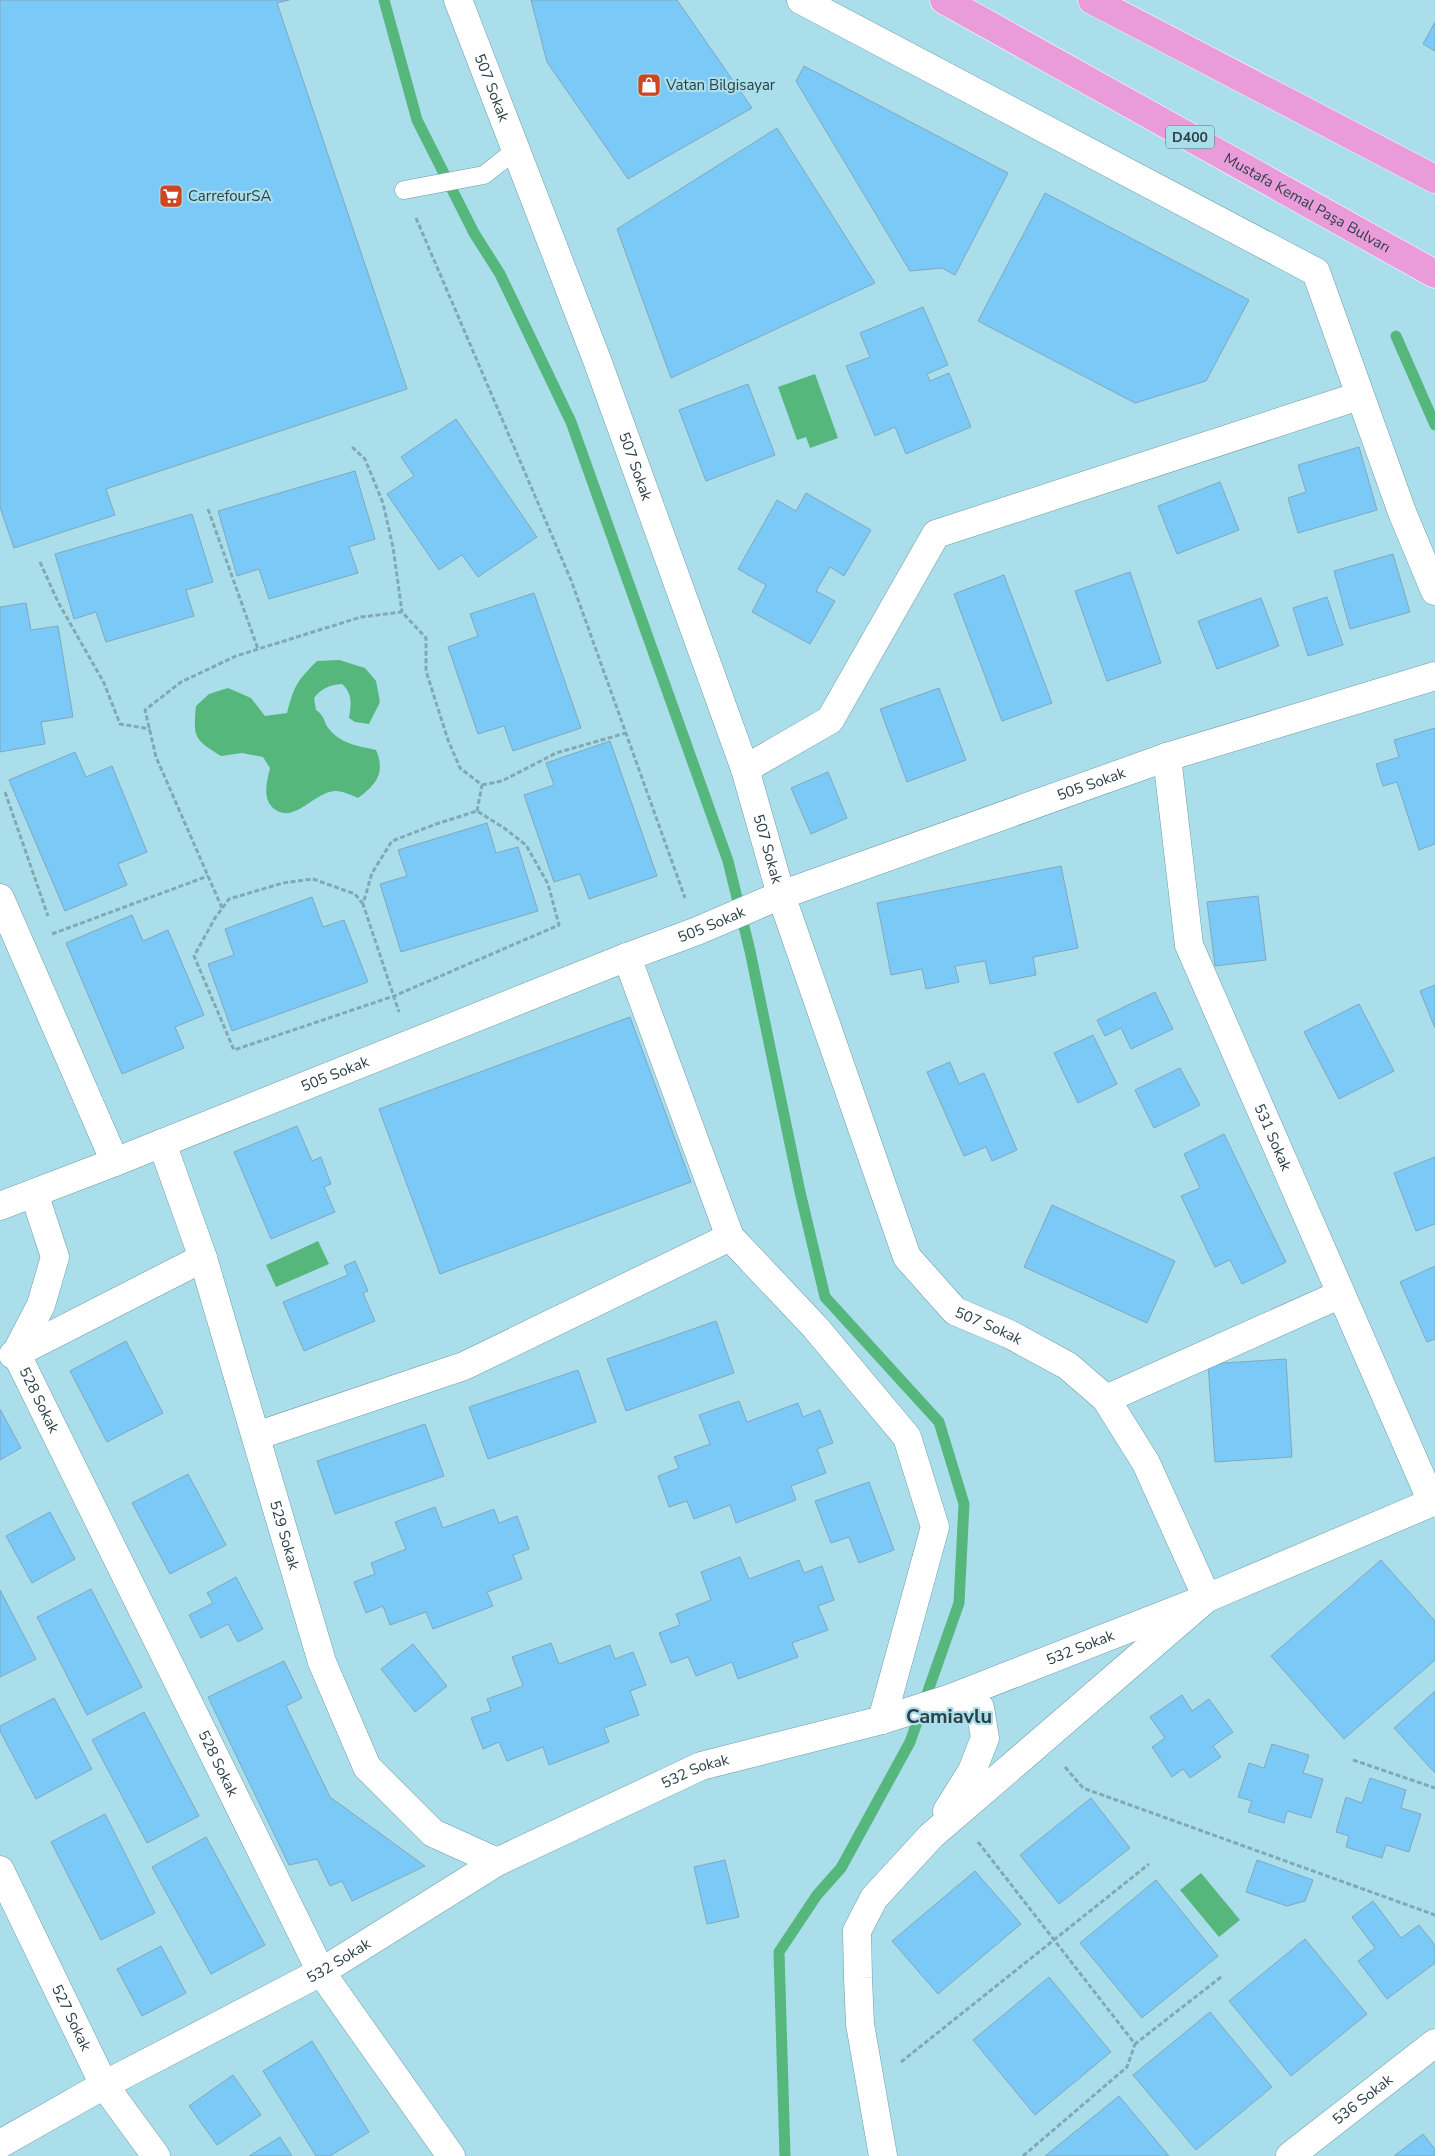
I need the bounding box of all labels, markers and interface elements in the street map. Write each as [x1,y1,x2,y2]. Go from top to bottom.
street label: 507 Sokak [470,51,514,125]
shop icon: Vatan Bilgisayar [636,72,662,98]
place label: Vatan Bilgisayar [665,75,776,95]
road number: D400 [1166,125,1214,148]
street label: Mustafa Kemal Paşa Bulvarı [1220,148,1394,257]
supermarket icon: CarrefourSA [158,183,184,209]
place label: CarrefourSA [188,186,272,206]
street label: 507 Sokak [614,429,657,504]
street label: 505 Sokak [1054,763,1129,806]
street label: 507 Sokak [748,812,787,886]
street label: 505 Sokak [675,901,749,947]
street label: 505 Sokak [298,1051,372,1097]
street label: 531 Sokak [1249,1101,1296,1174]
street label: 507 Sokak [952,1302,1026,1349]
street label: 528 Sokak [14,1364,64,1437]
street label: 529 Sokak [265,1498,304,1573]
street label: 532 Sokak [1043,1625,1117,1670]
district label: Camiavlu [906,1703,992,1730]
street label: 528 Sokak [193,1727,243,1800]
street label: 532 Sokak [658,1749,732,1793]
street label: 532 Sokak [303,1933,375,1988]
street label: 527 Sokak [47,1981,96,2055]
street label: 536 Sokak [1328,2069,1397,2129]

